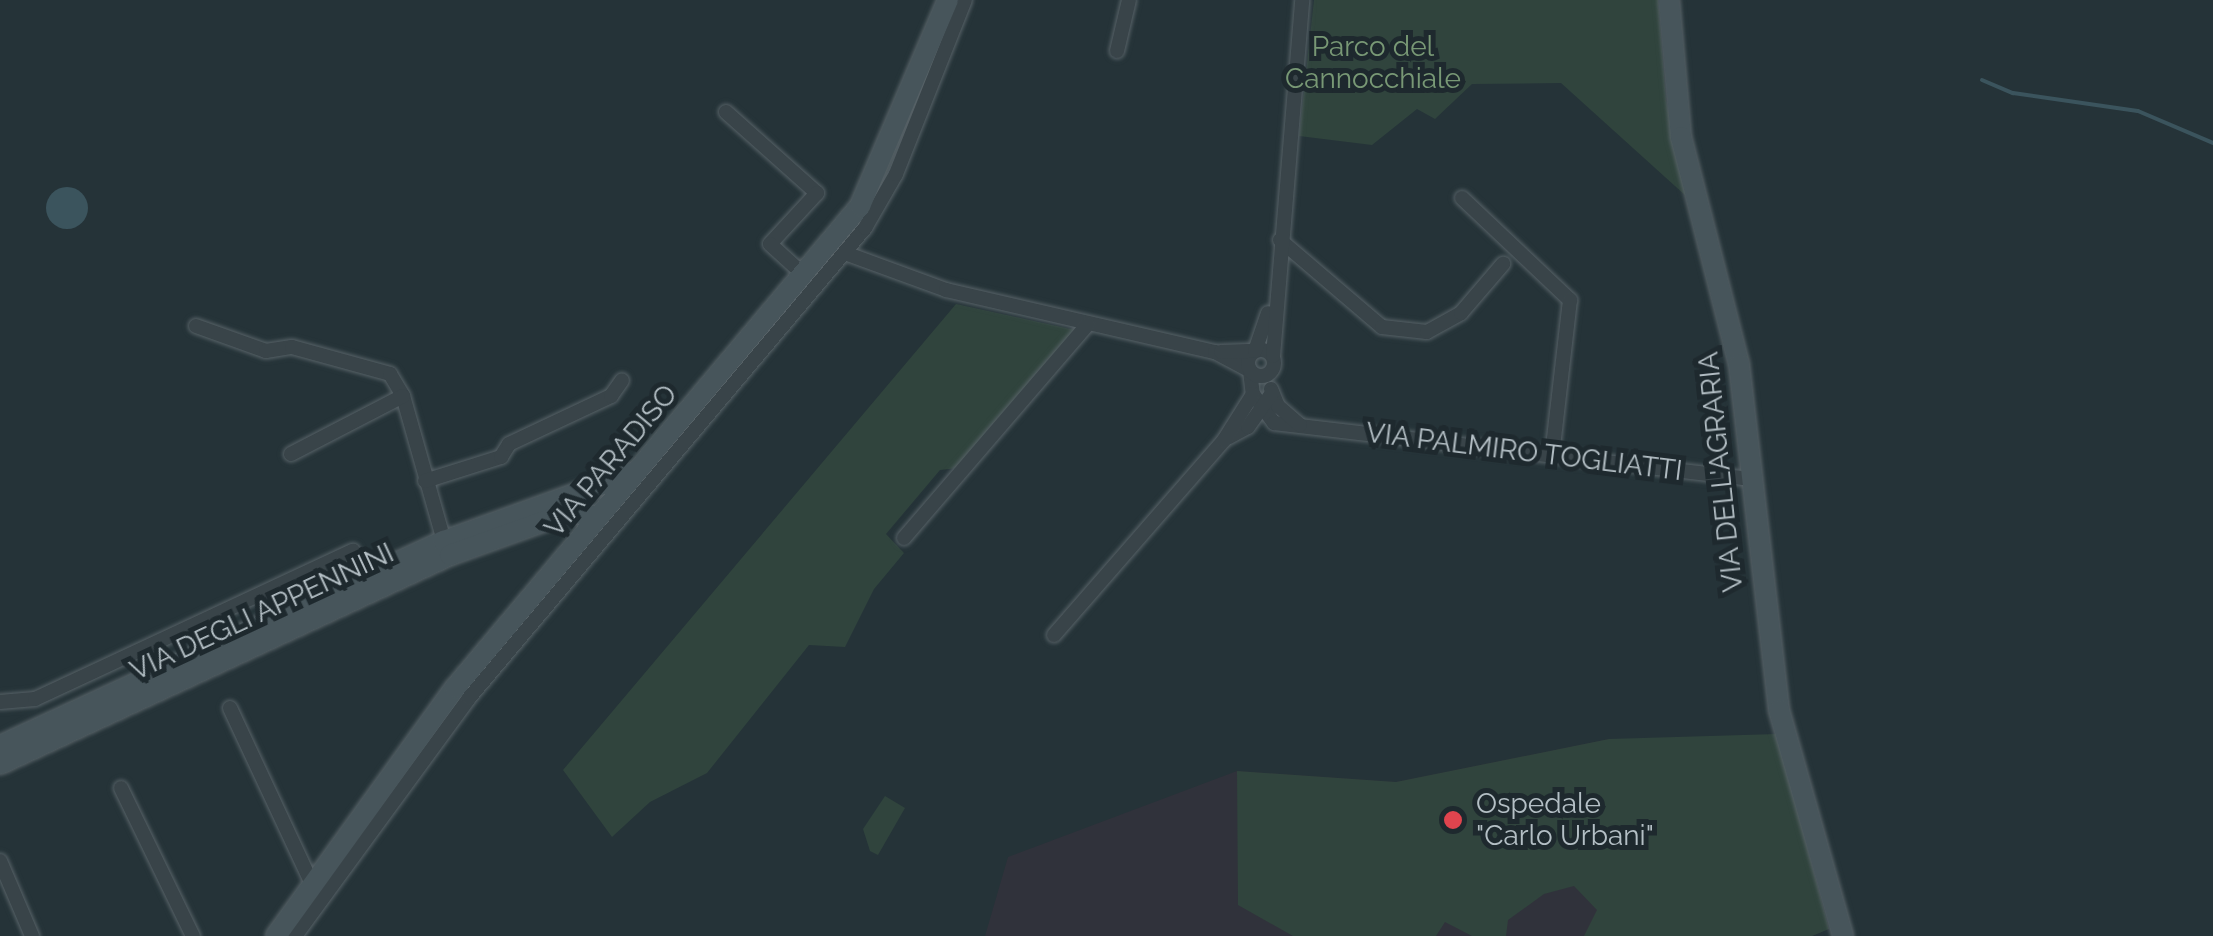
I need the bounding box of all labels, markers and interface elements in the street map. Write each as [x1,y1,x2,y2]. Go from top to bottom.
park label: Parco del Cannocchiale [1285,30,1461,96]
street label: VIA DELL'AGRARIA [1692,350,1750,594]
street label: VIA PARADISO [537,378,685,544]
street label: VIA PALMIRO TOGLIATTI [1363,416,1685,488]
street label: VIA DEGLI APPENNINI [124,536,400,688]
place label: Ospedale "Carlo Urbani" [1476,787,1654,853]
marker: Ospedale "Carlo Urbani" [1440,807,1466,833]

